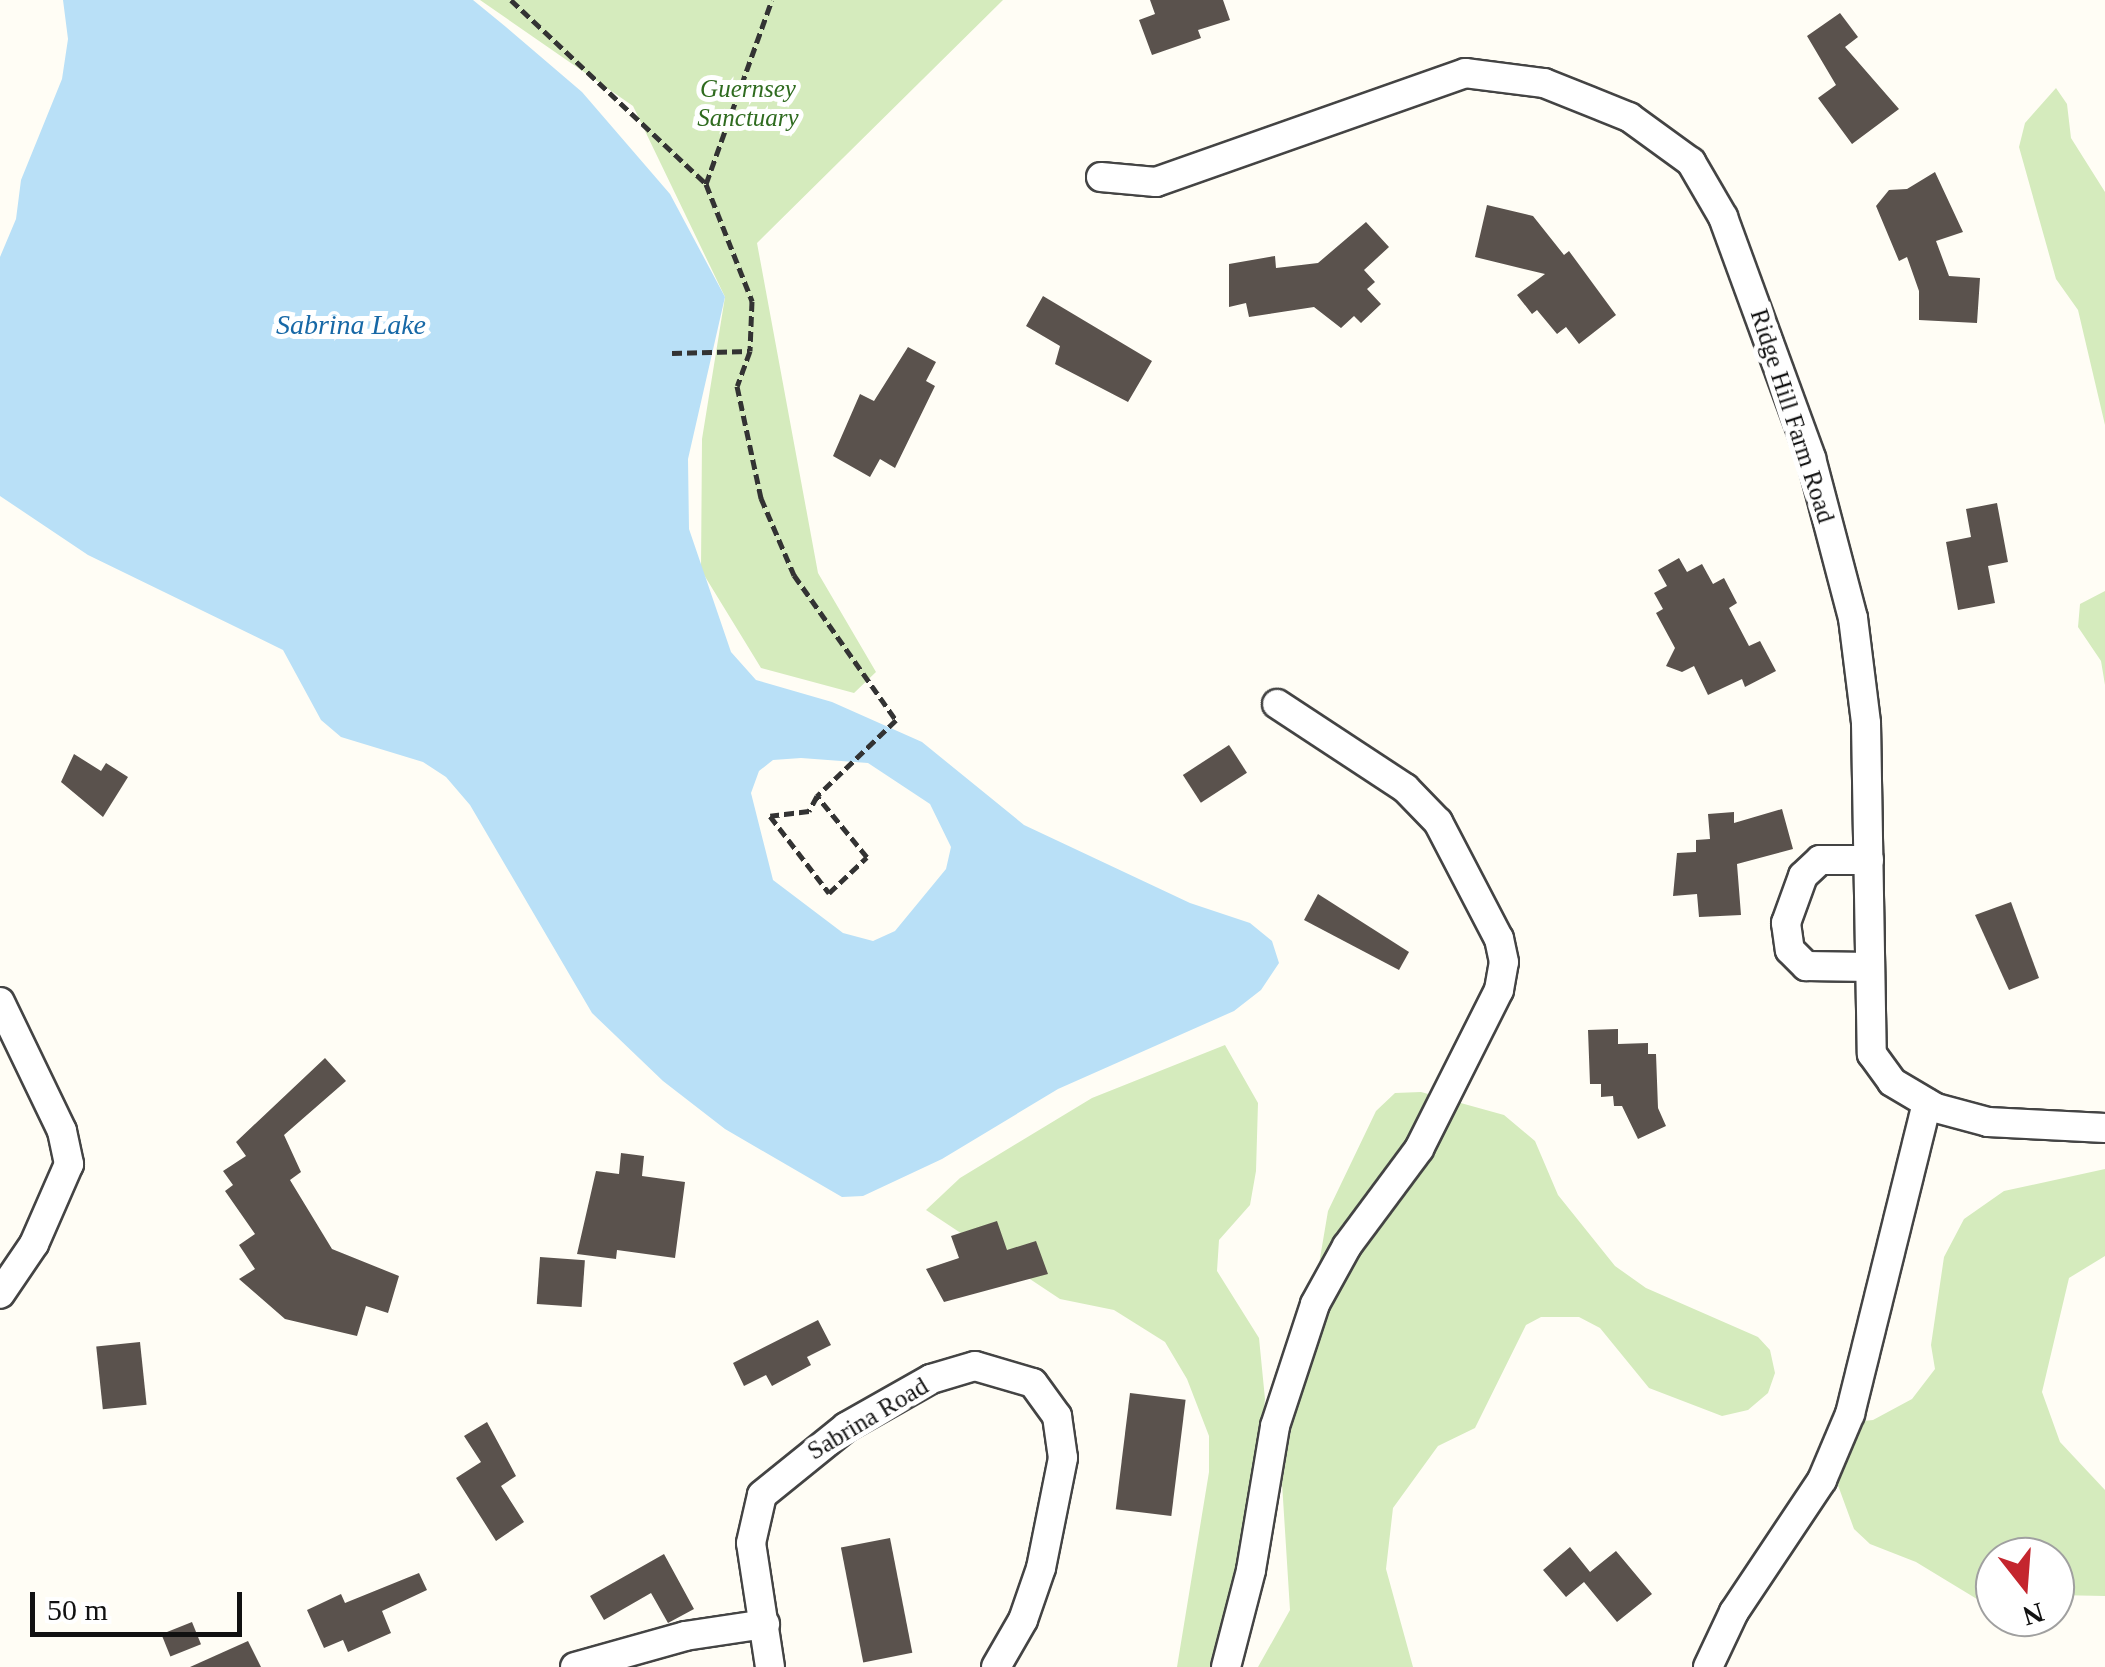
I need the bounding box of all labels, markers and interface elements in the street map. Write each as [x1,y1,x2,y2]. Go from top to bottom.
park label: Guernsey Sanctuary [697,75,799,134]
street label: Ridge Hill Farm Road [1743,305,1841,527]
water label: Sabrina Lake [276,308,426,342]
street label: Sabrina Road [802,1371,934,1467]
north arrow [1975,1537,2075,1637]
scale bar [35,1572,248,1634]
text: 50 m [47,1593,108,1626]
text: N [2019,1596,2048,1632]

